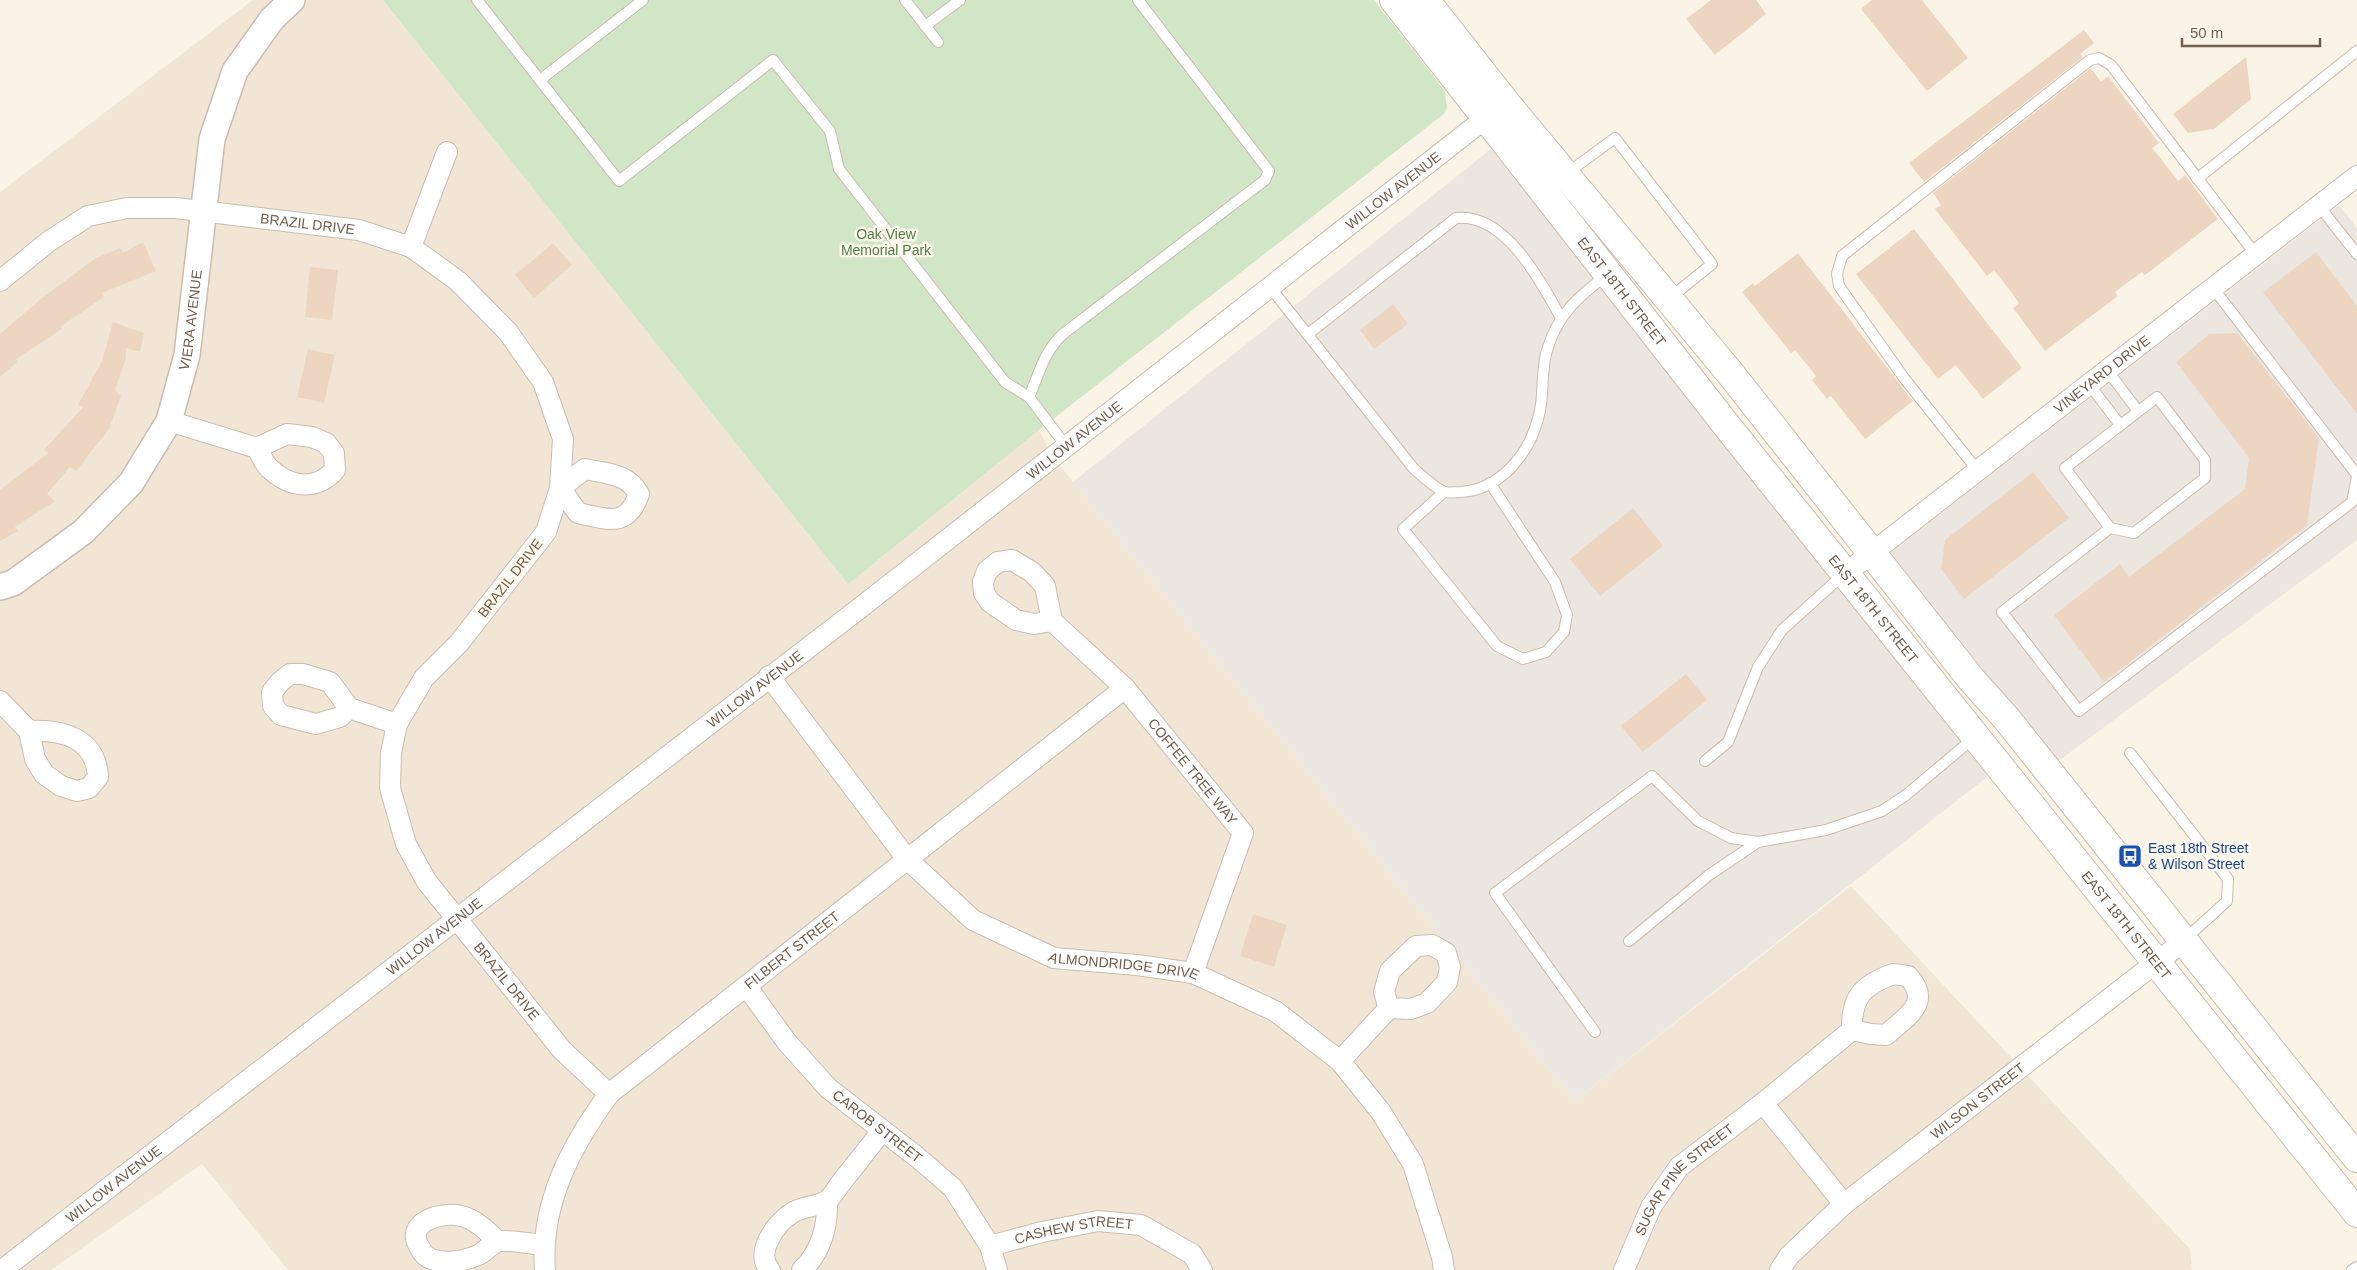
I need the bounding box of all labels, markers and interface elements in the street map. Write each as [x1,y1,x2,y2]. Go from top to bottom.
scale bar [2182,15,2320,47]
text: 50 m [2190,24,2223,41]
street label: WILLOW AVENUE [1342,148,1444,233]
street label: BRAZIL DRIVE [259,210,356,237]
park label: Oak View Memorial Park [841,226,932,258]
street label: EAST 18TH STREET [1574,234,1670,349]
street label: VIERA AVENUE [175,269,205,372]
street label: VINEYARD DRIVE [2051,332,2153,417]
street label: WILLOW AVENUE [1024,398,1125,482]
street label: BRAZIL DRIVE [474,536,546,620]
street label: EAST 18TH STREET [1825,552,1922,666]
street label: WILLOW AVENUE [704,647,806,731]
street label: COFFEE TREE WAY [1145,715,1241,828]
place label: East 18th Street & Wilson Street [2148,840,2249,872]
bus stop icon: East 18th Street & Wilson Street [2117,843,2143,869]
street label: EAST 18TH STREET [2078,868,2175,983]
street label: WILLOW AVENUE [383,894,485,978]
street label: FILBERT STREET [741,908,843,992]
street label: BRAZIL DRIVE [471,939,543,1023]
street label: ALMONDRIDGE DRIVE [1046,949,1202,983]
street label: WILSON STREET [1927,1059,2028,1142]
street label: CAROB STREET [829,1086,926,1166]
street label: SUGAR PINE STREET [1632,1120,1737,1238]
street label: WILLOW AVENUE [63,1142,165,1226]
street label: CASHEW STREET [1013,1213,1134,1247]

